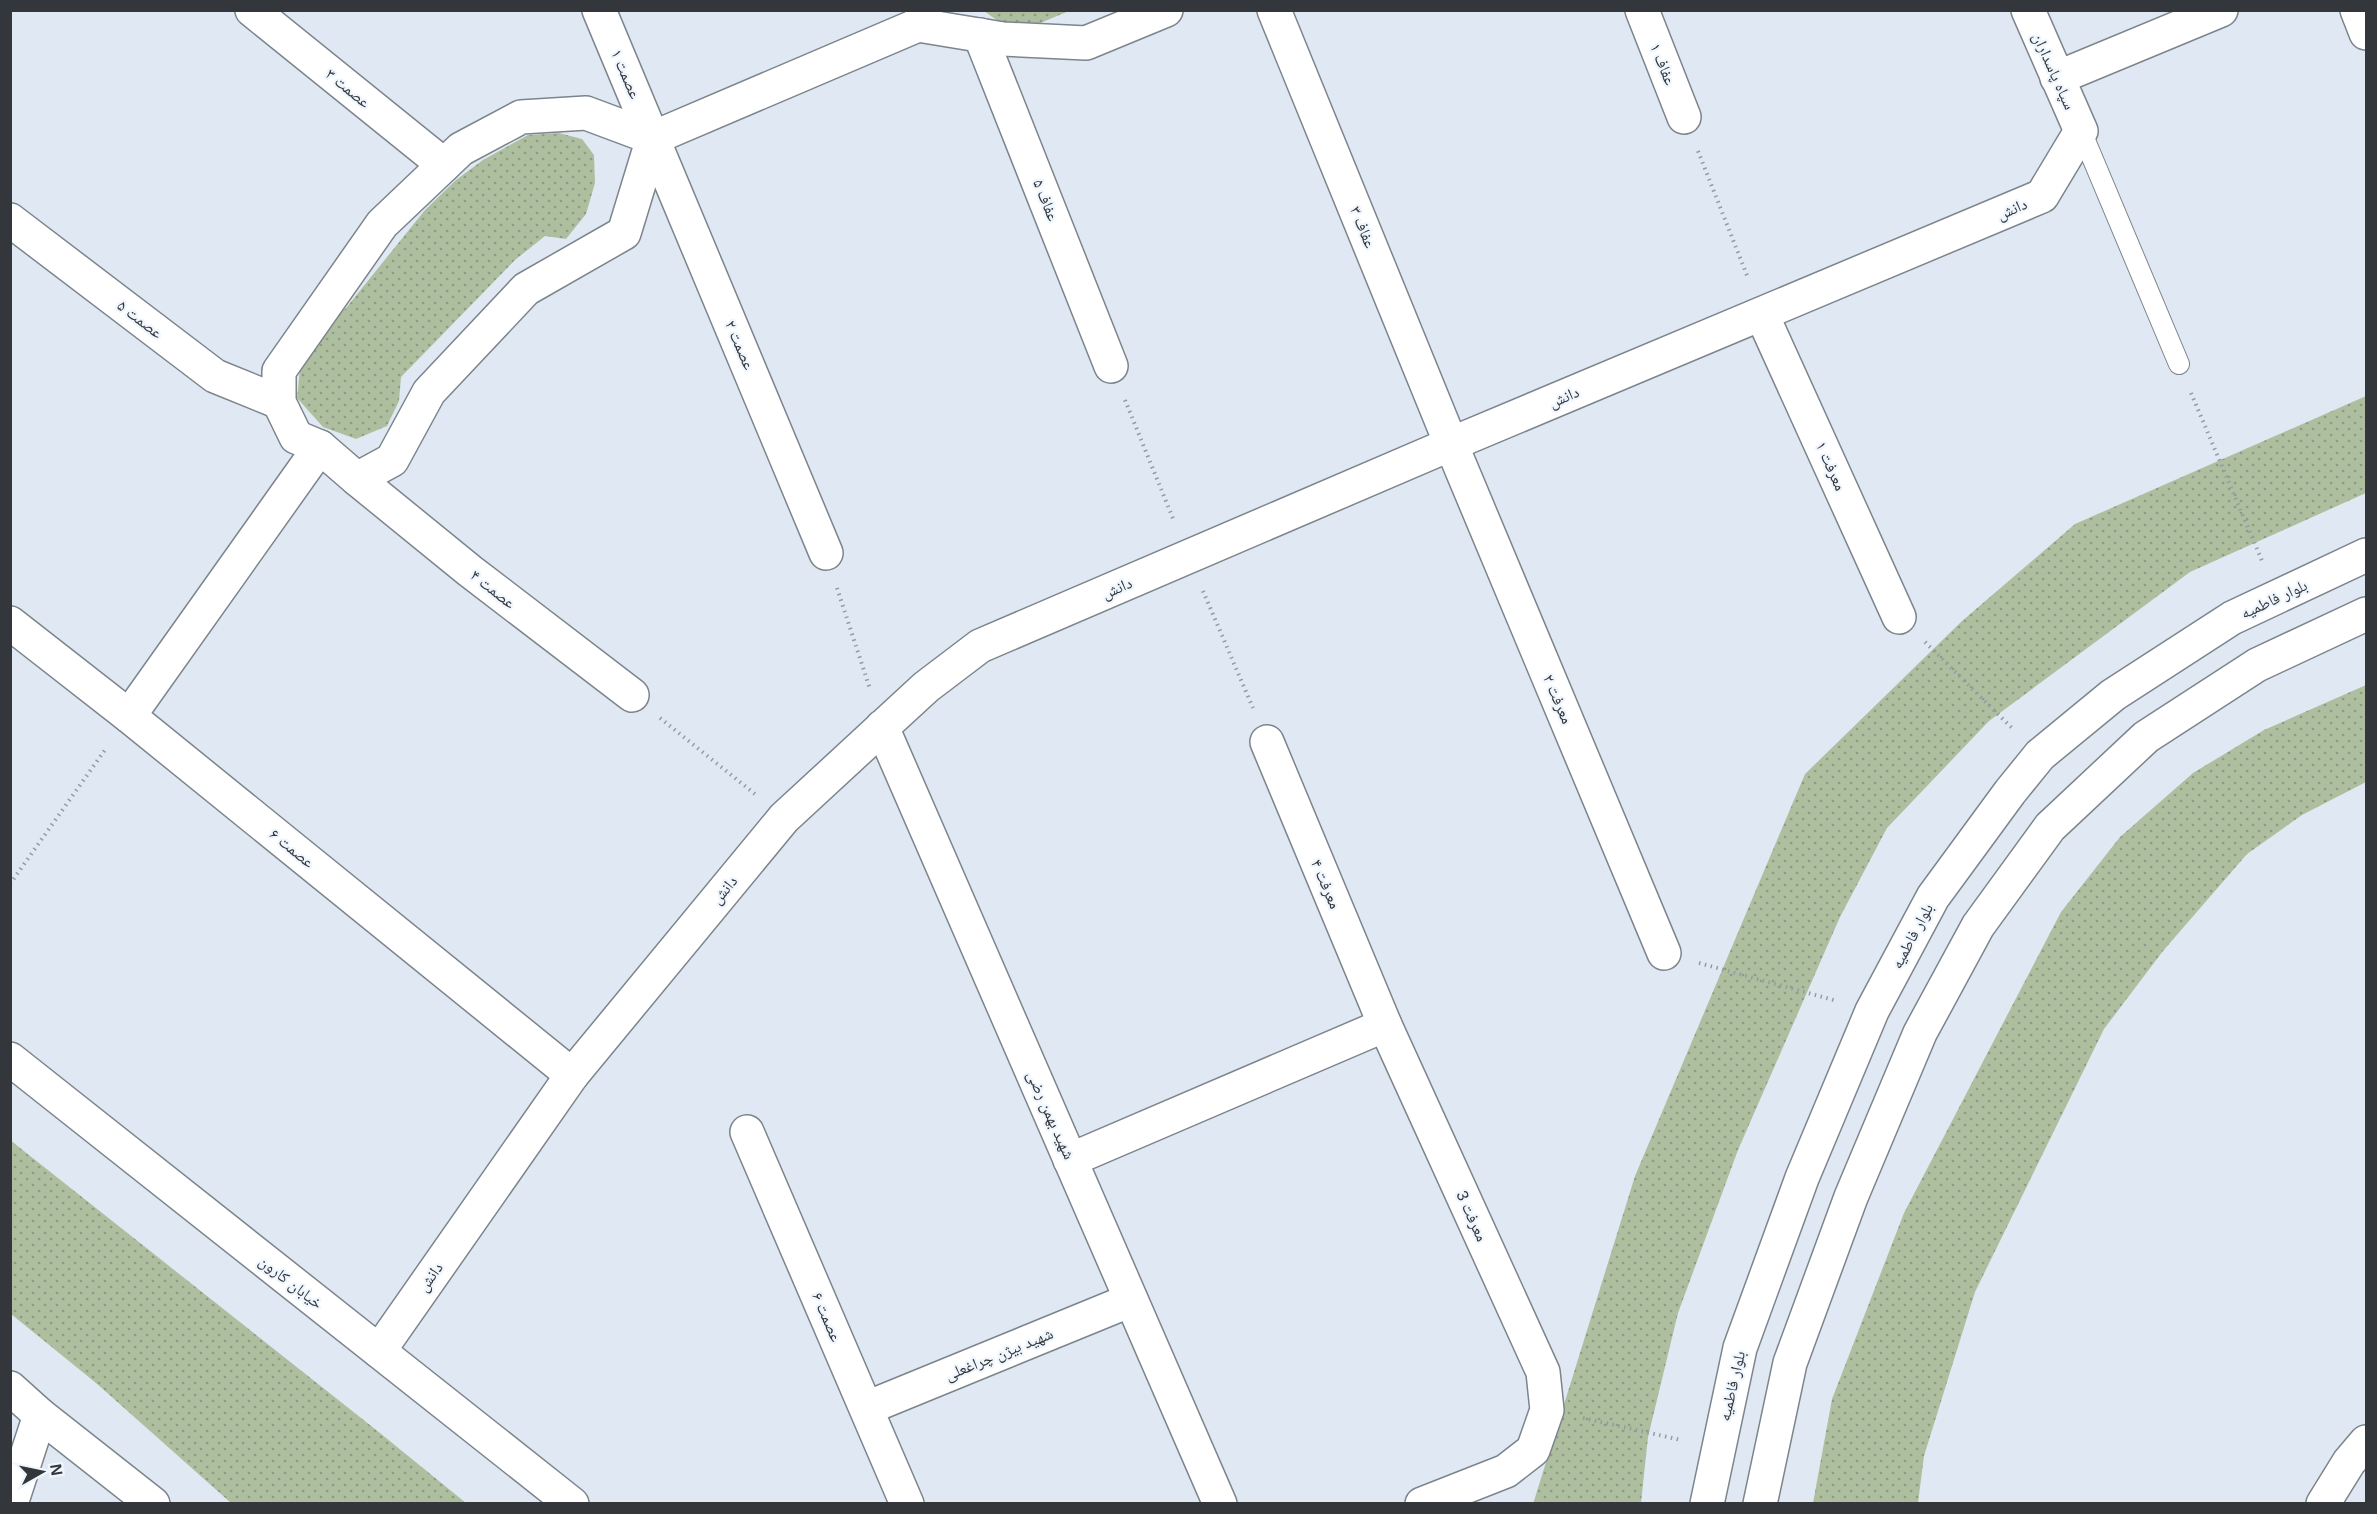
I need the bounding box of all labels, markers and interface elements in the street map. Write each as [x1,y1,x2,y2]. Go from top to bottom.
street label: سپاه پاسداران [2028,30,2078,113]
street label: عفاف ۱ [1647,41,1679,87]
street label: عصمت ۱ [608,47,644,101]
street label: عصمت ۳ [323,65,373,111]
street label: عفاف ۵ [1030,177,1062,223]
street label: دانش [1994,195,2030,225]
street label: عفاف ۳ [1347,204,1379,250]
street label: عصمت ۵ [114,297,166,341]
street label: عصمت ۲ [722,318,758,372]
street label: دانش [1546,383,1582,413]
street label: معرفت ۱ [1812,439,1849,494]
street label: عصمت ۴ [467,566,519,612]
street label: دانش [1099,574,1135,604]
street label: بلوار فاطمیه [2238,576,2310,623]
street label: معرفت ۲ [1539,672,1576,727]
street label: عصمت ۶ [267,825,317,871]
street label: معرفت ۴ [1307,857,1344,912]
street label: دانش [708,873,742,909]
street label: بلوار فاطمیه [1888,901,1937,972]
street label: شهید بهمن رضی [1022,1068,1078,1163]
street label: معرفت 3 [1452,1188,1491,1244]
street label: خیابان کارون [255,1252,326,1314]
street label: دانش [414,1259,448,1296]
street label: عصمت ۶ [809,1290,845,1344]
street label: شهید بیژن چراغعلی [943,1325,1056,1385]
street label: بلوار فاطمیه [1716,1349,1749,1423]
north arrow [12,1442,72,1502]
text: N [47,1463,66,1477]

